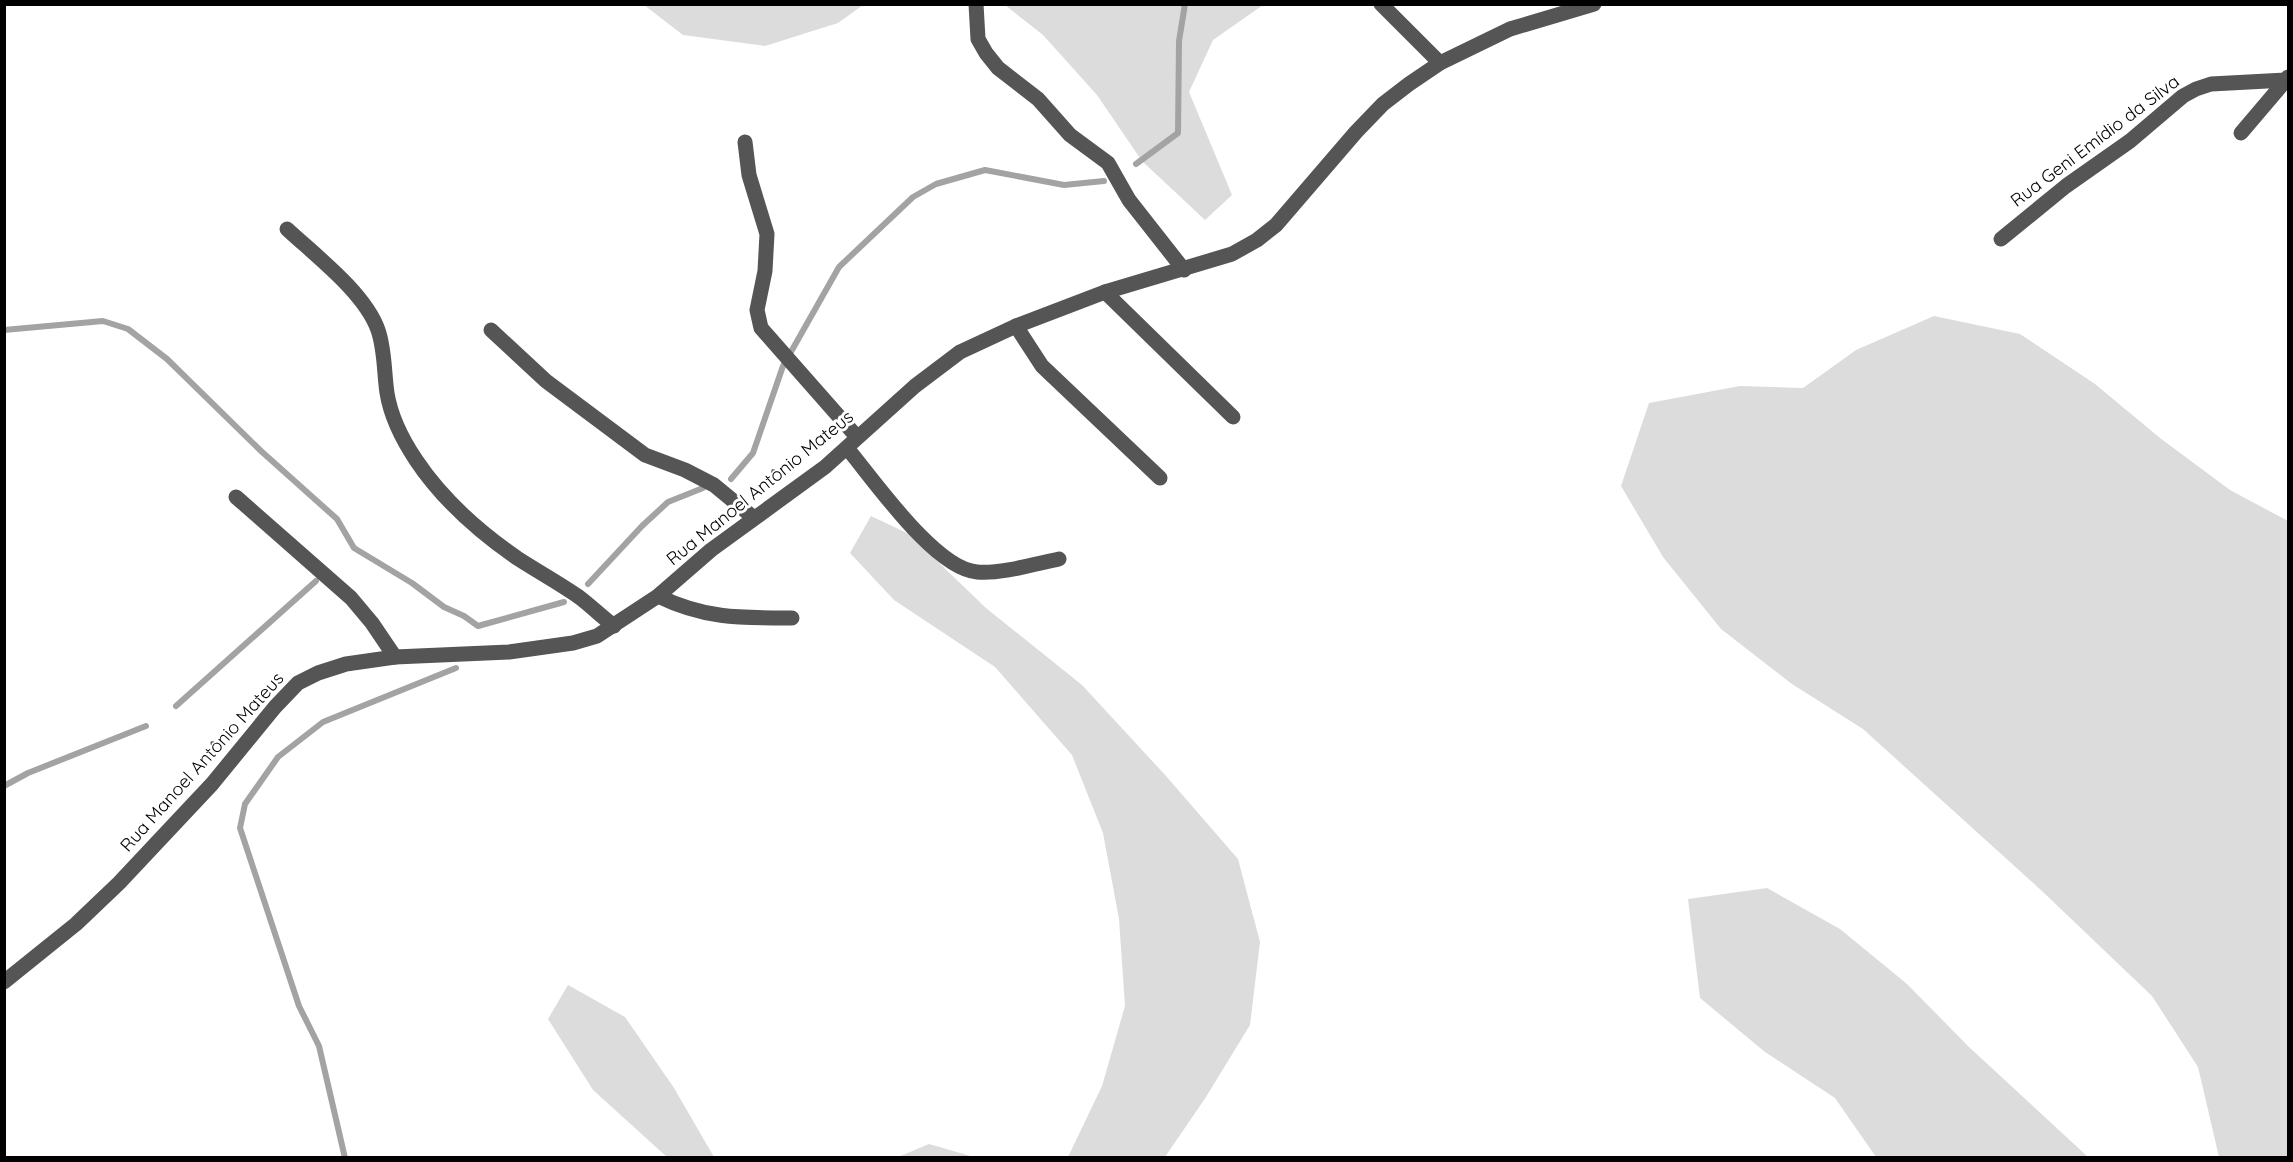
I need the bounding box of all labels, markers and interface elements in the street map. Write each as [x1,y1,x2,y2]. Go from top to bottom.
street label: Rua Geni Emídio da Silva [2006,70,2184,212]
street label: Rua Manoel Antônio Mateus [662,405,858,570]
street label: Rua Manoel Antônio Mateus [115,667,288,856]

